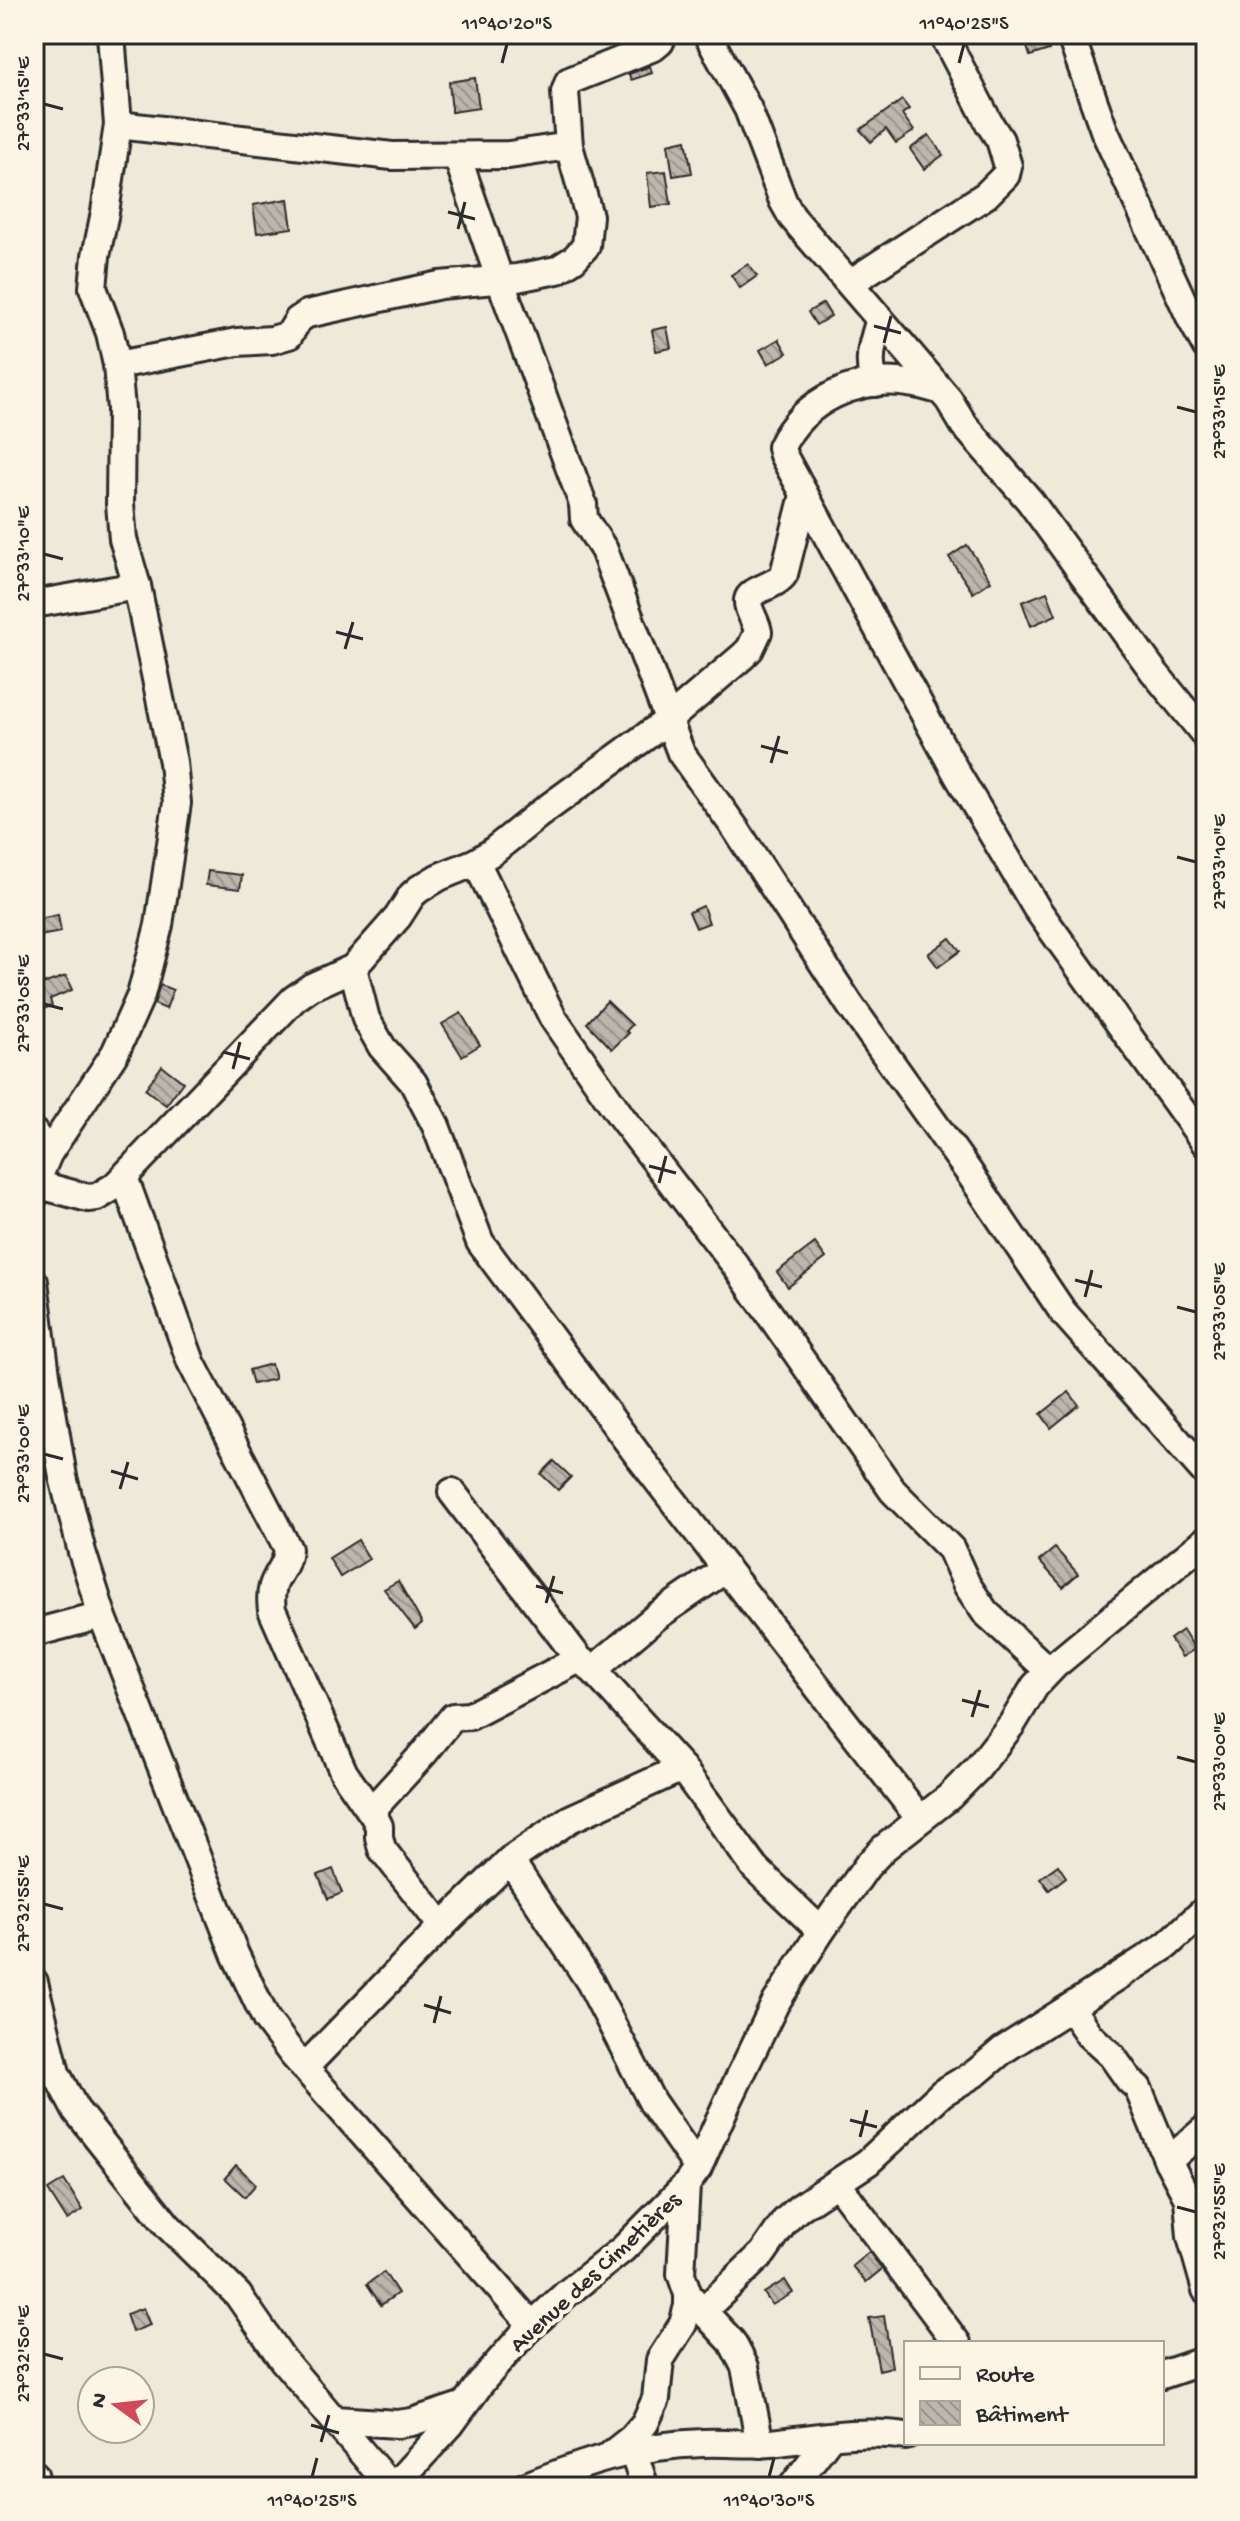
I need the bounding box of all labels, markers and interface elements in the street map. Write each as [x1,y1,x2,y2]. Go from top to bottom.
text: 11°40'20"S [461,14,553,37]
text: 11°40'25"S [919,14,1009,37]
text: 27°33'15"E [14,55,37,151]
text: 27°33'15"E [1210,363,1233,459]
text: 27°33'10"E [14,505,37,602]
text: 27°33'10"E [1210,813,1233,910]
text: 27°33'05"E [14,954,37,1053]
text: 27°33'05"E [1210,1262,1233,1361]
text: 27°33'00"E [14,1403,37,1503]
text: 27°33'00"E [1210,1711,1233,1811]
text: 27°32'55"E [14,1854,37,1952]
text: 27°32'55"E [1210,2162,1233,2260]
street label: Avenue des Cimetières [505,2186,689,2360]
text: 27°32'50"E [14,2304,37,2403]
legend [904,2341,1164,2445]
text: Route [976,2362,1035,2391]
north arrow [76,2365,156,2445]
text: N [86,2391,115,2411]
text: Bâtiment [975,2402,1069,2431]
text: 11°40'25"S [267,2491,357,2514]
text: 11°40'30"S [723,2491,815,2514]

